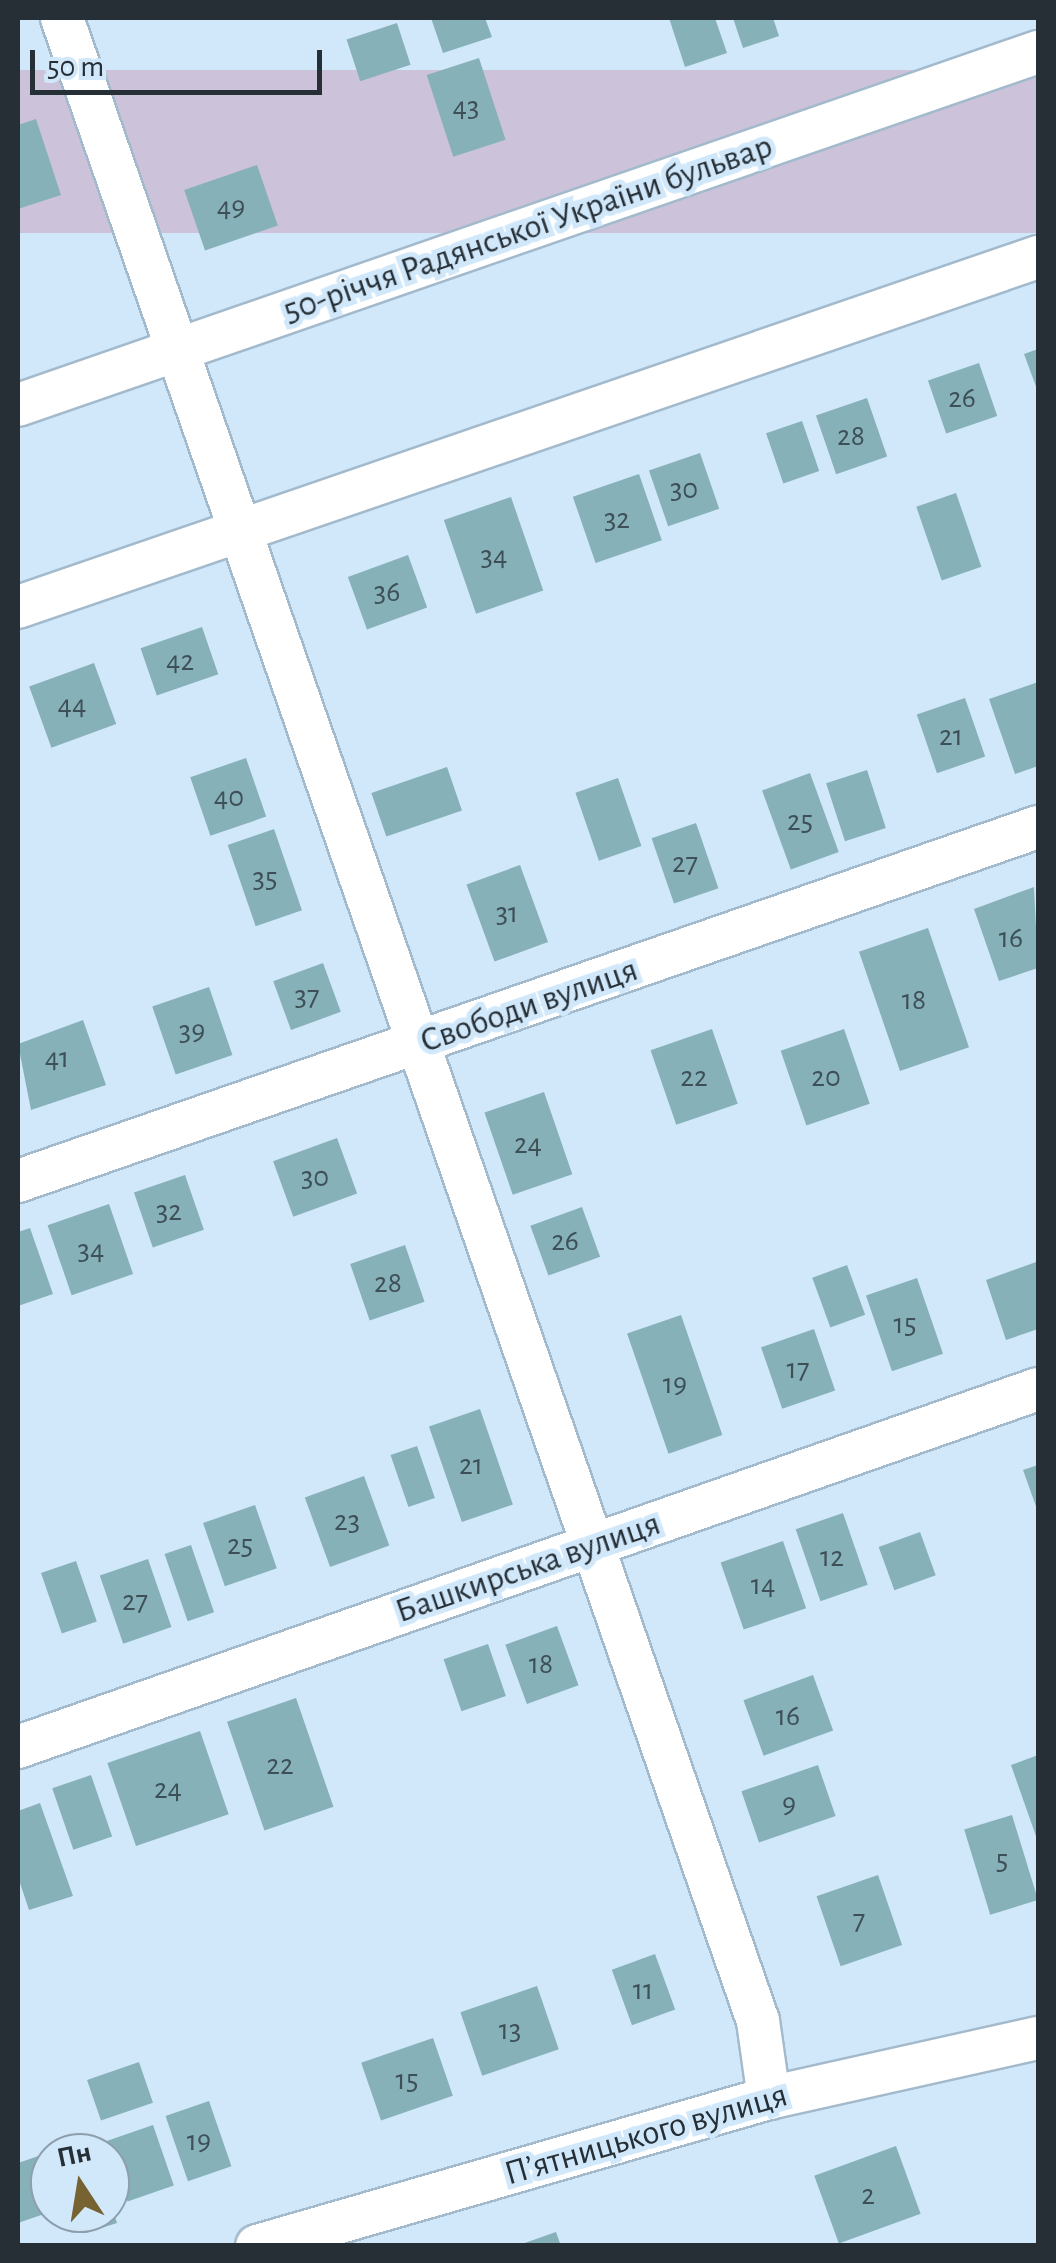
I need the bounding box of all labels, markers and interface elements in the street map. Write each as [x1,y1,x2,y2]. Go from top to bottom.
scale bar [35,30,328,92]
text: 50 m [47,52,104,82]
house number: 43 [453,89,479,125]
street label: 50-річчя Радянської України бульвар [278,125,778,333]
house number: 49 [217,189,245,225]
house number: 26 [948,380,976,416]
house number: 28 [837,418,865,454]
house number: 30 [670,471,698,507]
house number: 32 [604,501,630,537]
house number: 34 [481,538,507,574]
house number: 36 [374,574,400,610]
house number: 42 [166,643,194,679]
house number: 44 [58,687,86,723]
house number: 21 [939,718,963,754]
house number: 40 [214,779,244,815]
house number: 25 [787,803,813,839]
house number: 27 [672,845,698,881]
house number: 35 [253,860,277,896]
house number: 31 [496,895,518,931]
house number: 16 [999,920,1023,956]
street label: Свободи вулиця [415,949,643,1063]
house number: 37 [295,978,319,1014]
house number: 18 [902,982,926,1018]
house number: 39 [179,1013,205,1049]
house number: 41 [45,1040,69,1076]
house number: 22 [680,1059,708,1095]
house number: 20 [811,1059,841,1095]
house number: 24 [514,1126,542,1162]
house number: 30 [301,1159,329,1195]
house number: 32 [156,1193,182,1229]
house number: 26 [551,1223,579,1259]
house number: 34 [78,1232,104,1268]
house number: 28 [374,1265,402,1301]
house number: 15 [894,1306,916,1342]
house number: 17 [787,1351,809,1387]
house number: 19 [663,1366,687,1402]
house number: 21 [459,1447,483,1483]
house number: 23 [334,1503,360,1539]
street label: Башкирська вулиця [390,1503,666,1633]
house number: 25 [227,1527,253,1563]
house number: 12 [820,1539,844,1575]
house number: 14 [751,1567,775,1603]
house number: 27 [122,1583,148,1619]
house number: 18 [529,1646,553,1682]
house number: 16 [776,1698,800,1734]
house number: 22 [266,1747,294,1783]
house number: 24 [154,1771,182,1807]
house number: 9 [782,1786,796,1822]
house number: 5 [996,1842,1008,1878]
house number: 7 [853,1902,865,1938]
house number: 11 [633,1972,653,2008]
house number: 13 [499,2012,521,2048]
house number: 15 [396,2062,418,2098]
street label: П’ятницького вулиця [500,2075,792,2195]
house number: 19 [187,2123,211,2159]
north arrow [30,2133,130,2233]
text: Пн [55,2138,94,2173]
house number: 2 [861,2177,875,2213]

